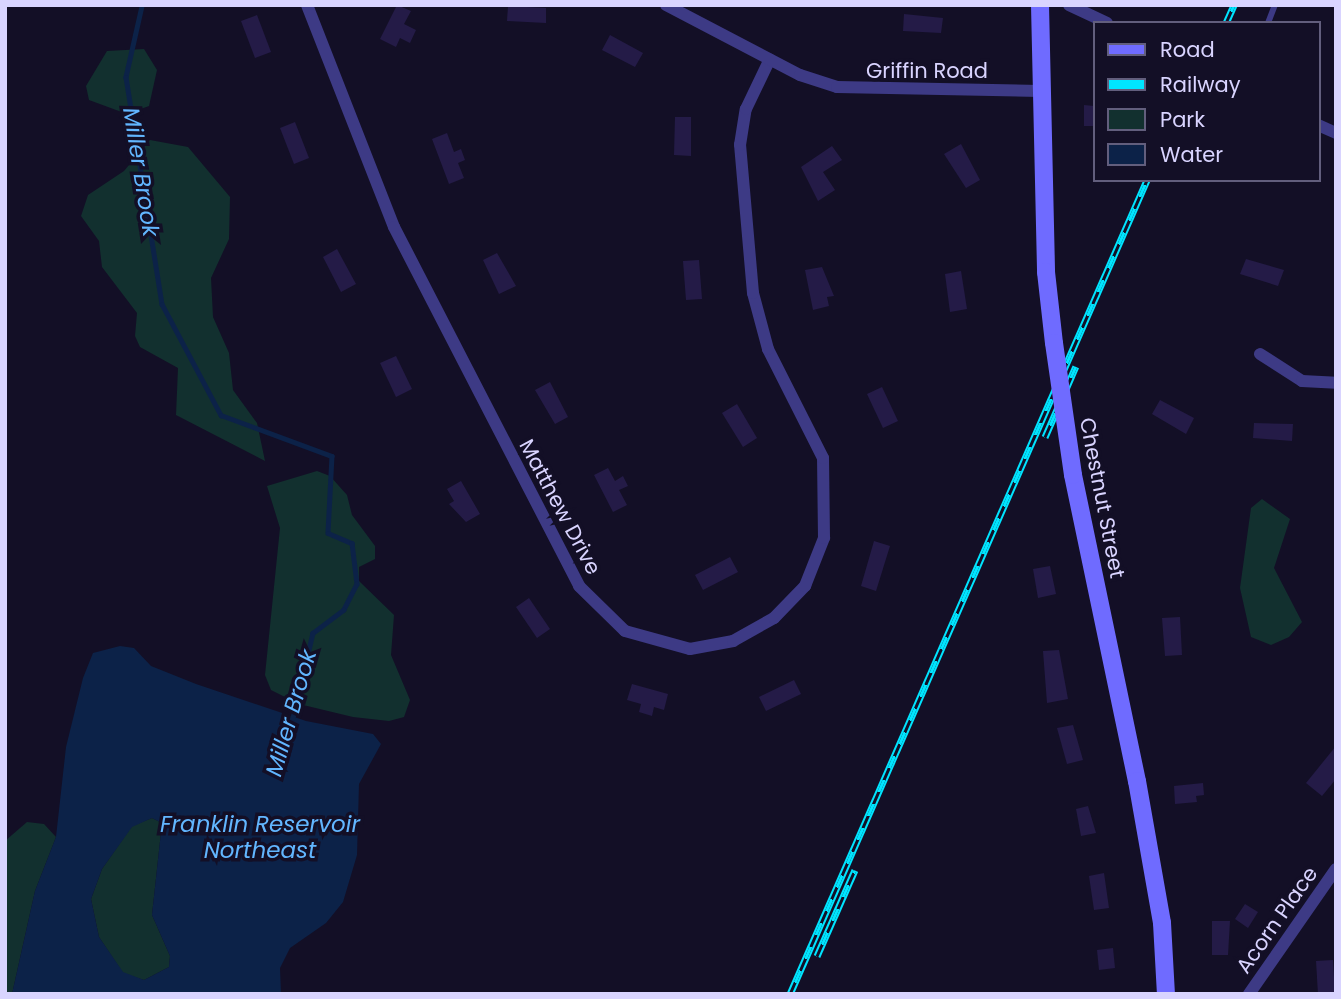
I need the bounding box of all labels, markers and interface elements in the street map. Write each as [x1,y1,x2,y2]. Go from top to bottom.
legend [1092,21,1320,182]
text: Road [1160,35,1215,64]
street label: Griffin Road [866,58,988,84]
text: Railway [1160,70,1241,99]
water label: Miller Brook [117,105,165,239]
text: Park [1160,105,1205,134]
text: Water [1160,140,1223,169]
street label: Chestnut Street [1074,416,1130,580]
street label: Matthew Drive [514,435,606,579]
water label: Miller Brook [260,647,322,779]
water label: Franklin Reservoir Northeast [160,810,360,864]
street label: Acorn Place [1231,862,1323,978]

